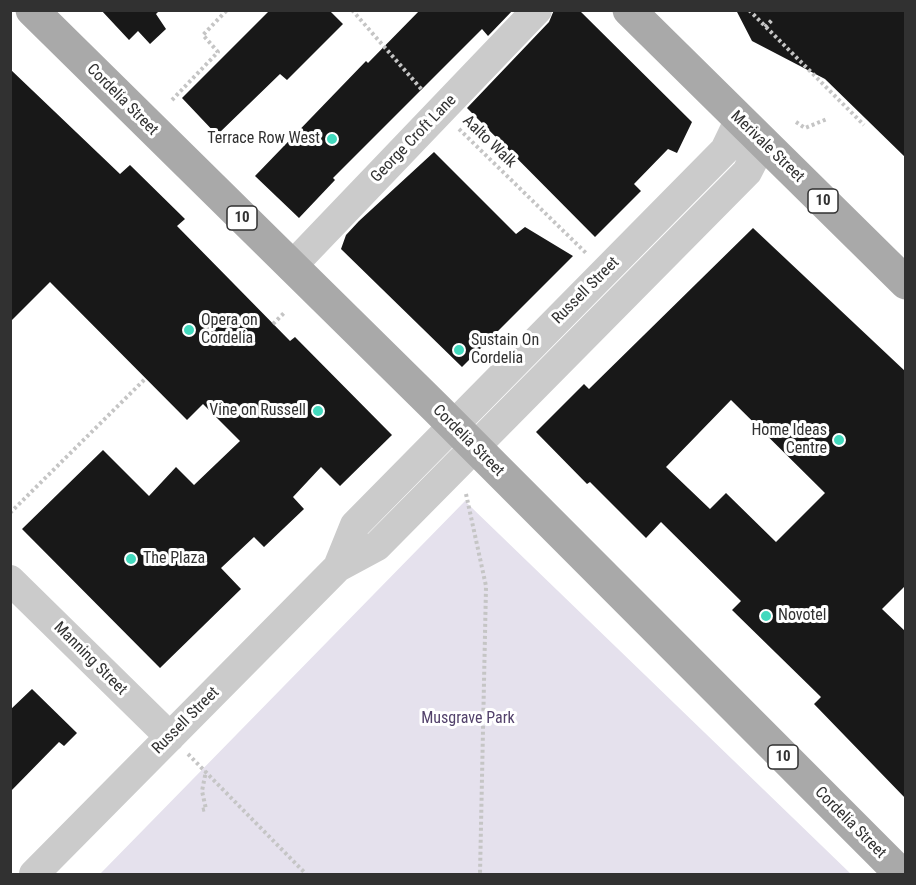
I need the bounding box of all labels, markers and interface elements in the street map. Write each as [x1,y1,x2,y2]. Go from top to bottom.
street label: Cordelia Street [82,60,162,140]
street label: George Croft Lane [367,91,461,187]
street label: Merivale Street [726,107,808,187]
street label: Aalto Walk [458,112,520,172]
place label: Terrace Row West [207,129,320,149]
marker: Terrace Row West [325,132,339,146]
road number: 10 [808,189,838,213]
road number: 10 [227,206,257,230]
street label: Russell Street [549,254,623,328]
place label: Opera on Cordelia [201,311,258,349]
marker: Opera on Cordelia [182,323,196,337]
place label: Sustain On Cordelia [471,331,539,369]
marker: Sustain On Cordelia [452,343,466,357]
place label: Vine on Russell [209,401,306,421]
street label: Cordelia Street [428,401,508,481]
marker: Vine on Russell [311,404,325,418]
place label: Home Ideas Centre [751,421,827,459]
marker: Home Ideas Centre [832,433,846,447]
place label: The Plaza [143,549,205,569]
marker: The Plaza [124,552,138,566]
place label: Novotel [778,606,826,626]
marker: Novotel [759,609,773,623]
street label: Manning Street [49,618,131,700]
street label: Russell Street [149,684,223,758]
park label: Musgrave Park [421,709,515,729]
road number: 10 [768,745,798,769]
street label: Cordelia Street [810,783,890,863]

